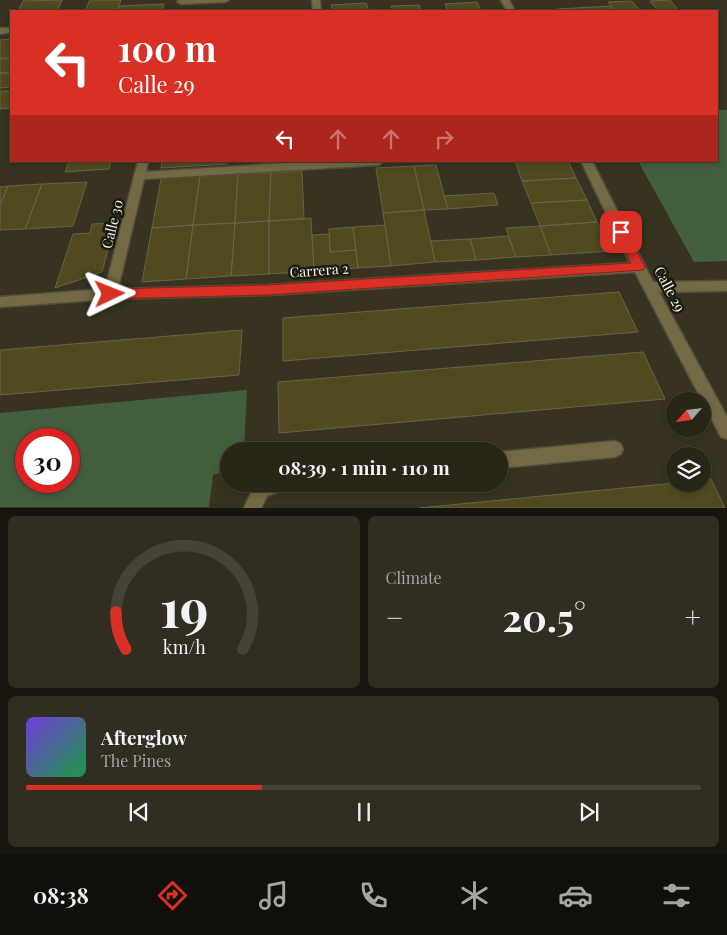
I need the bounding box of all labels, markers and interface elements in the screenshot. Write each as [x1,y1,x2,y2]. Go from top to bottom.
text: 100 m [118,24,216,71]
icon: left [35,30,100,95]
text: Calle 29 [118,69,195,99]
icon: left [271,125,299,153]
icon: ahead [324,125,352,153]
icon: ahead [377,125,405,153]
icon: right [430,125,458,153]
street label: Calle 30 [97,198,127,250]
pin [600,211,642,253]
icon: arrive [607,218,635,246]
street label: Carrera 2 [289,258,349,282]
street label: Calle 29 [650,263,690,315]
position arrow [83,267,135,319]
north arrow [666,392,711,438]
map controls [666,392,711,492]
speed limit sign: 30 [15,428,80,493]
button: layers [666,447,711,492]
text: 08:39 · 1 min · 110 m [278,454,450,480]
text: Climate [386,567,442,588]
text: 19 [159,572,208,641]
text: 20.5° [502,591,586,642]
text: − [386,598,404,635]
text: + [685,598,701,635]
text: km/h [162,635,206,658]
text: Afterglow [101,724,187,750]
text: The Pines [101,750,171,771]
icon: previous [125,798,153,826]
icon: pause [350,798,378,826]
icon: next [575,798,603,826]
icon: directions [155,878,190,913]
icon: music [256,878,291,913]
icon: phone [356,878,391,913]
icon: climate [457,878,492,913]
icon: car [558,878,593,913]
icon: filters [659,878,694,913]
text: 08:38 [33,880,89,910]

